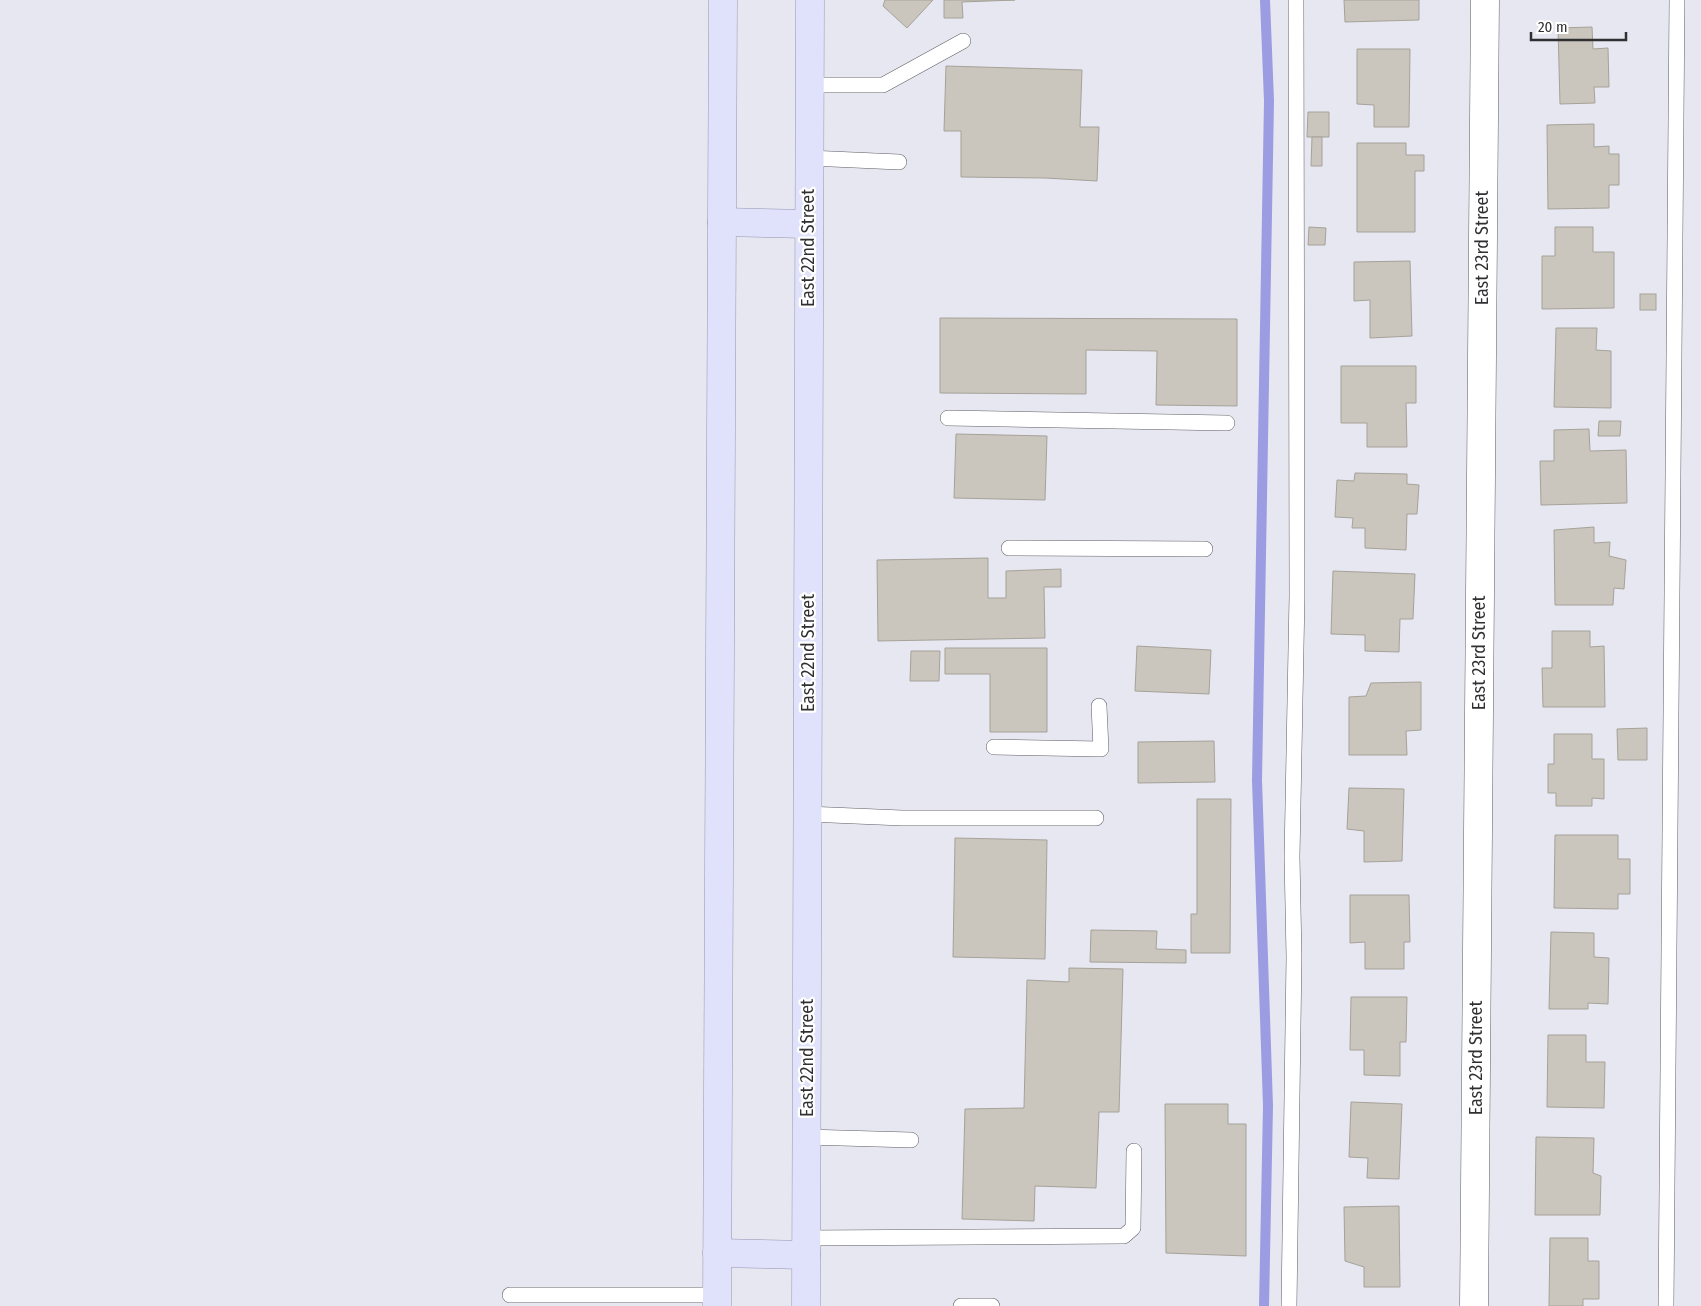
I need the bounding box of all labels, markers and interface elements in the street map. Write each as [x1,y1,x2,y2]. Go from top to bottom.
scale bar [1531,10,1626,42]
text: 20 m [1538,18,1568,36]
street label: East 22nd Street [797,189,819,307]
street label: East 23rd Street [1471,191,1493,305]
street label: East 22nd Street [797,594,819,712]
street label: East 23rd Street [1468,596,1490,710]
street label: East 22nd Street [796,999,818,1117]
street label: East 23rd Street [1465,1001,1487,1115]

